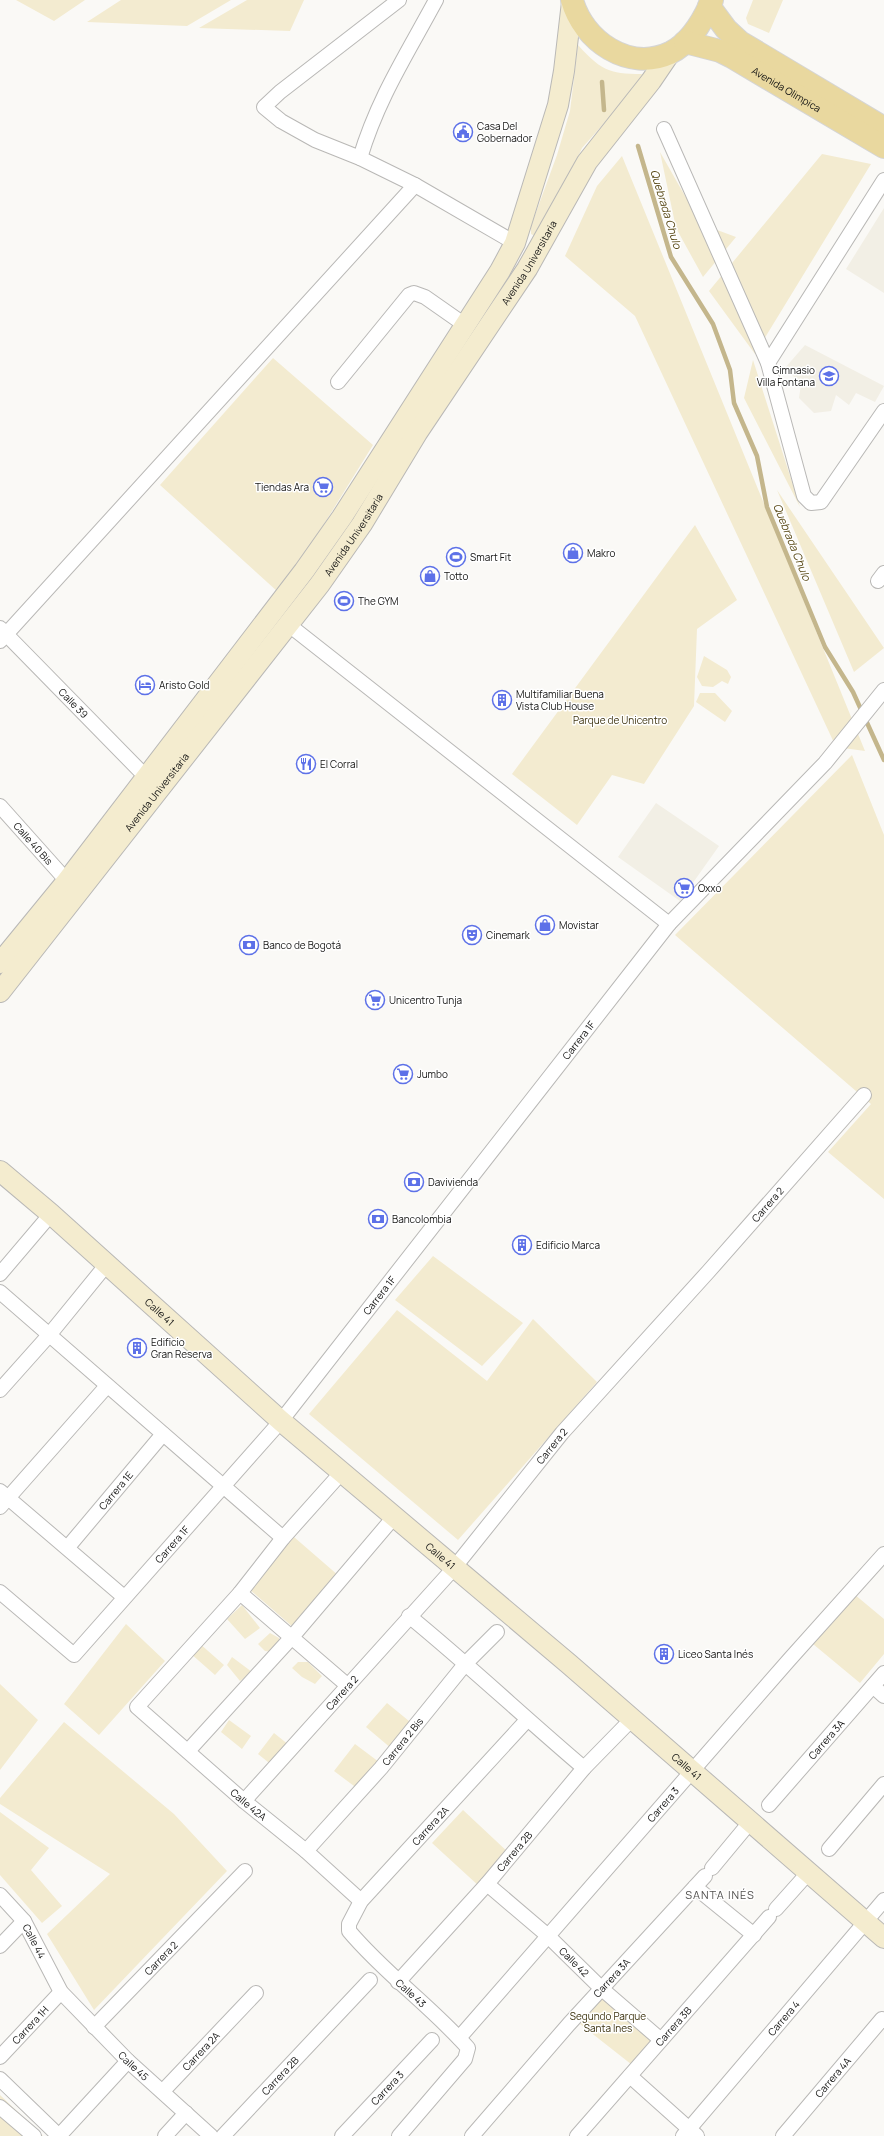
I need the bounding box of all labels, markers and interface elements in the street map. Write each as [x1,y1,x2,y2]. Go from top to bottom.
street label: Avenida Olimpica [749,63,824,115]
place label: Casa Del Gobernador [477,119,533,145]
public building icon: Casa Del Gobernador [452,121,474,143]
water label: Quebrada Chulo [647,167,686,252]
street label: Avenida Universitaria [498,218,560,308]
place label: Gimnasio Villa Fontana [757,363,815,389]
school or university icon: Gimnasio Villa Fontana [818,365,840,387]
supermarket icon: Tiendas Ara [312,476,334,498]
place label: Tiendas Ara [255,480,309,494]
street label: Avenida Universitaria [321,491,386,579]
water label: Quebrada Chulo [770,501,815,584]
shop icon: Makro [562,542,584,564]
sports icon: Smart Fit [445,546,467,568]
place label: Makro [587,546,615,560]
place label: Smart Fit [470,550,511,564]
shop icon: Totto [419,565,441,587]
place label: Totto [444,569,468,583]
sports icon: The GYM [333,590,355,612]
place label: The GYM [358,594,398,608]
hotel icon: Aristo Gold [134,674,156,696]
place label: Aristo Gold [159,678,210,692]
street label: Calle 39 [56,685,91,721]
place label: Multifamiliar Buena Vista Club House [516,687,604,713]
building icon: Multifamiliar Buena Vista Club House [491,689,513,711]
park label: Parque de Unicentro [573,713,667,727]
street label: Avenida Universitaria [121,750,192,834]
restaurant icon: El Corral [295,753,317,775]
place label: El Corral [320,757,358,771]
street label: Calle 40 Bis [10,819,56,868]
supermarket icon: Oxxo [673,877,695,899]
place label: Oxxo [698,881,721,895]
shop icon: Movistar [534,914,556,936]
place label: Movistar [559,918,599,932]
theatre icon: Cinemark [461,924,483,946]
place label: Cinemark [486,928,531,942]
bank icon: Banco de Bogotá [238,934,260,956]
place label: Banco de Bogotá [263,938,341,952]
supermarket icon: Unicentro Tunja [364,989,386,1011]
place label: Unicentro Tunja [389,993,462,1007]
street label: Carrera 1F [559,1018,598,1062]
supermarket icon: Jumbo [392,1063,414,1085]
place label: Jumbo [417,1067,448,1081]
bank icon: Davivienda [403,1171,425,1193]
place label: Davivienda [428,1175,478,1189]
street label: Carrera 2 [748,1184,787,1225]
bank icon: Bancolombia [367,1208,389,1230]
place label: Bancolombia [392,1212,451,1226]
building icon: Edificio Marca [511,1234,533,1256]
place label: Edificio Marca [536,1238,600,1252]
street label: Carrera 1F [360,1273,399,1318]
street label: Calle 41 [142,1295,177,1329]
place label: Edificio Gran Reserva [151,1335,212,1361]
building icon: Edificio Gran Reserva [126,1337,148,1359]
street label: Carrera 2 [533,1425,571,1467]
street label: Carrera 1E [95,1468,136,1513]
street label: Carrera 1F [152,1523,192,1566]
street label: Calle 41 [423,1539,459,1572]
building icon: Liceo Santa Inés [653,1643,675,1665]
place label: Liceo Santa Inés [678,1647,753,1661]
street label: Carrera 2 [322,1672,361,1713]
street label: Carrera 2 Bis [379,1714,426,1768]
street label: Carrera 3A [805,1716,848,1762]
street label: Calle 41 [669,1750,705,1783]
street label: Carrera 3 [644,1784,682,1825]
street label: Calle 42A [227,1785,270,1824]
street label: Carrera 2A [409,1803,452,1848]
street label: Carrera 2B [493,1828,535,1874]
district label: SANTA INÉS [685,1887,755,1902]
street label: Calle 44 [20,1921,49,1961]
street label: Carrera 2 [141,1938,181,1978]
street label: Calle 42 [556,1944,593,1980]
street label: Carrera 3A [590,1955,634,2000]
street label: Calle 43 [393,1976,429,2010]
street label: Carrera 4 [764,1997,803,2039]
street label: Carrera 1H [9,2003,52,2047]
street label: Carrera 3B [652,2003,694,2049]
park label: Segundo Parque Santa Ines [570,2009,646,2035]
street label: Carrera 2A [179,2028,223,2074]
street label: Calle 45 [115,2048,152,2084]
street label: Carrera 2B [258,2053,302,2098]
street label: Carrera 4A [812,2053,854,2100]
street label: Carrera 3 [368,2068,407,2108]

